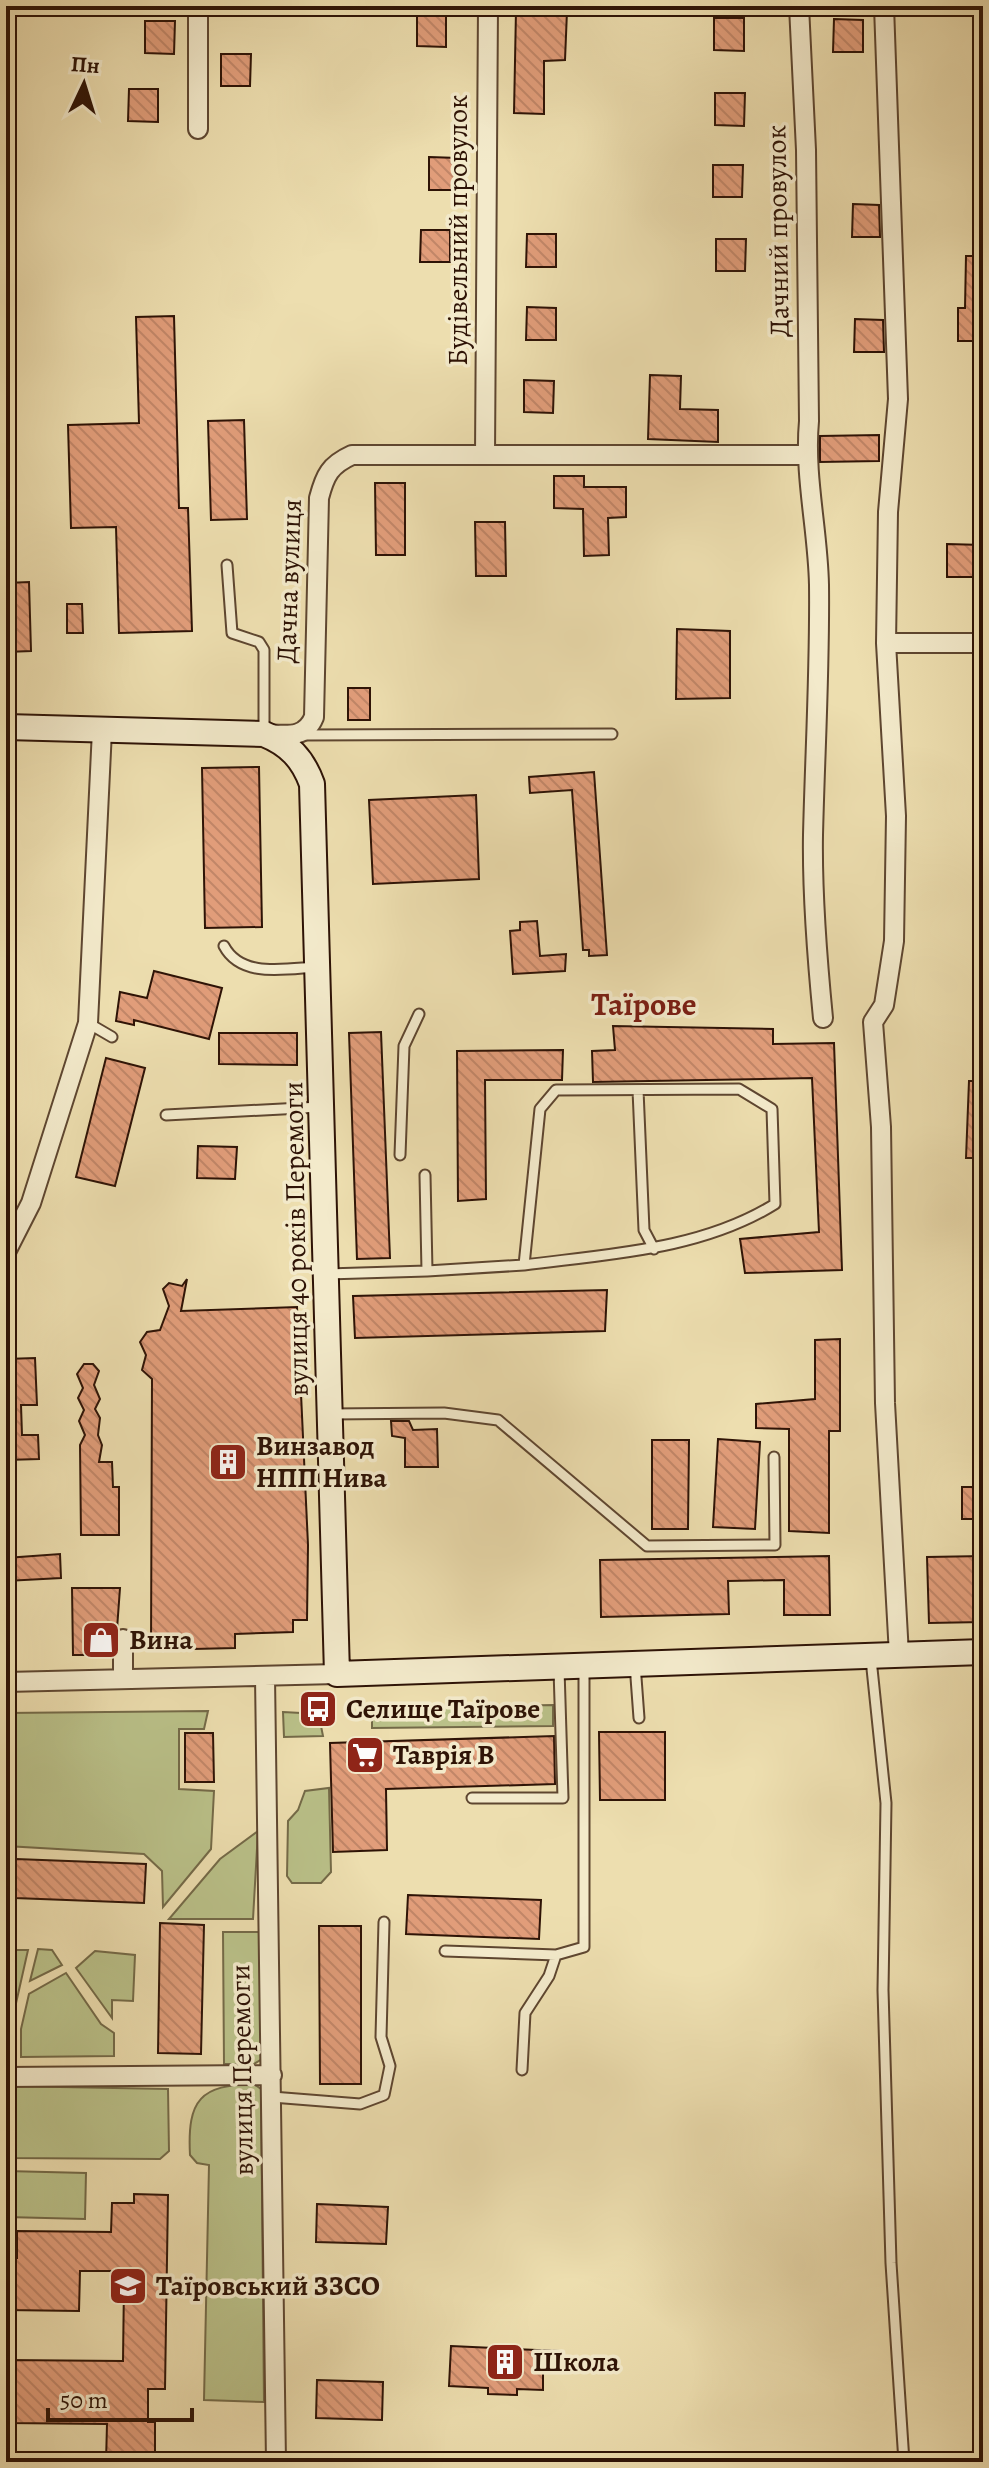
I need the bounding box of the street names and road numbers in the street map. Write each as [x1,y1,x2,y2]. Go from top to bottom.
street label: Будівельний провулок [439,94,477,366]
street label: Дачний провулок [757,125,799,337]
street label: Дачна вулиця [267,498,311,664]
street label: вулиця 40 років Перемоги [274,1081,318,1397]
street label: вулиця Перемоги [221,1964,263,2176]

